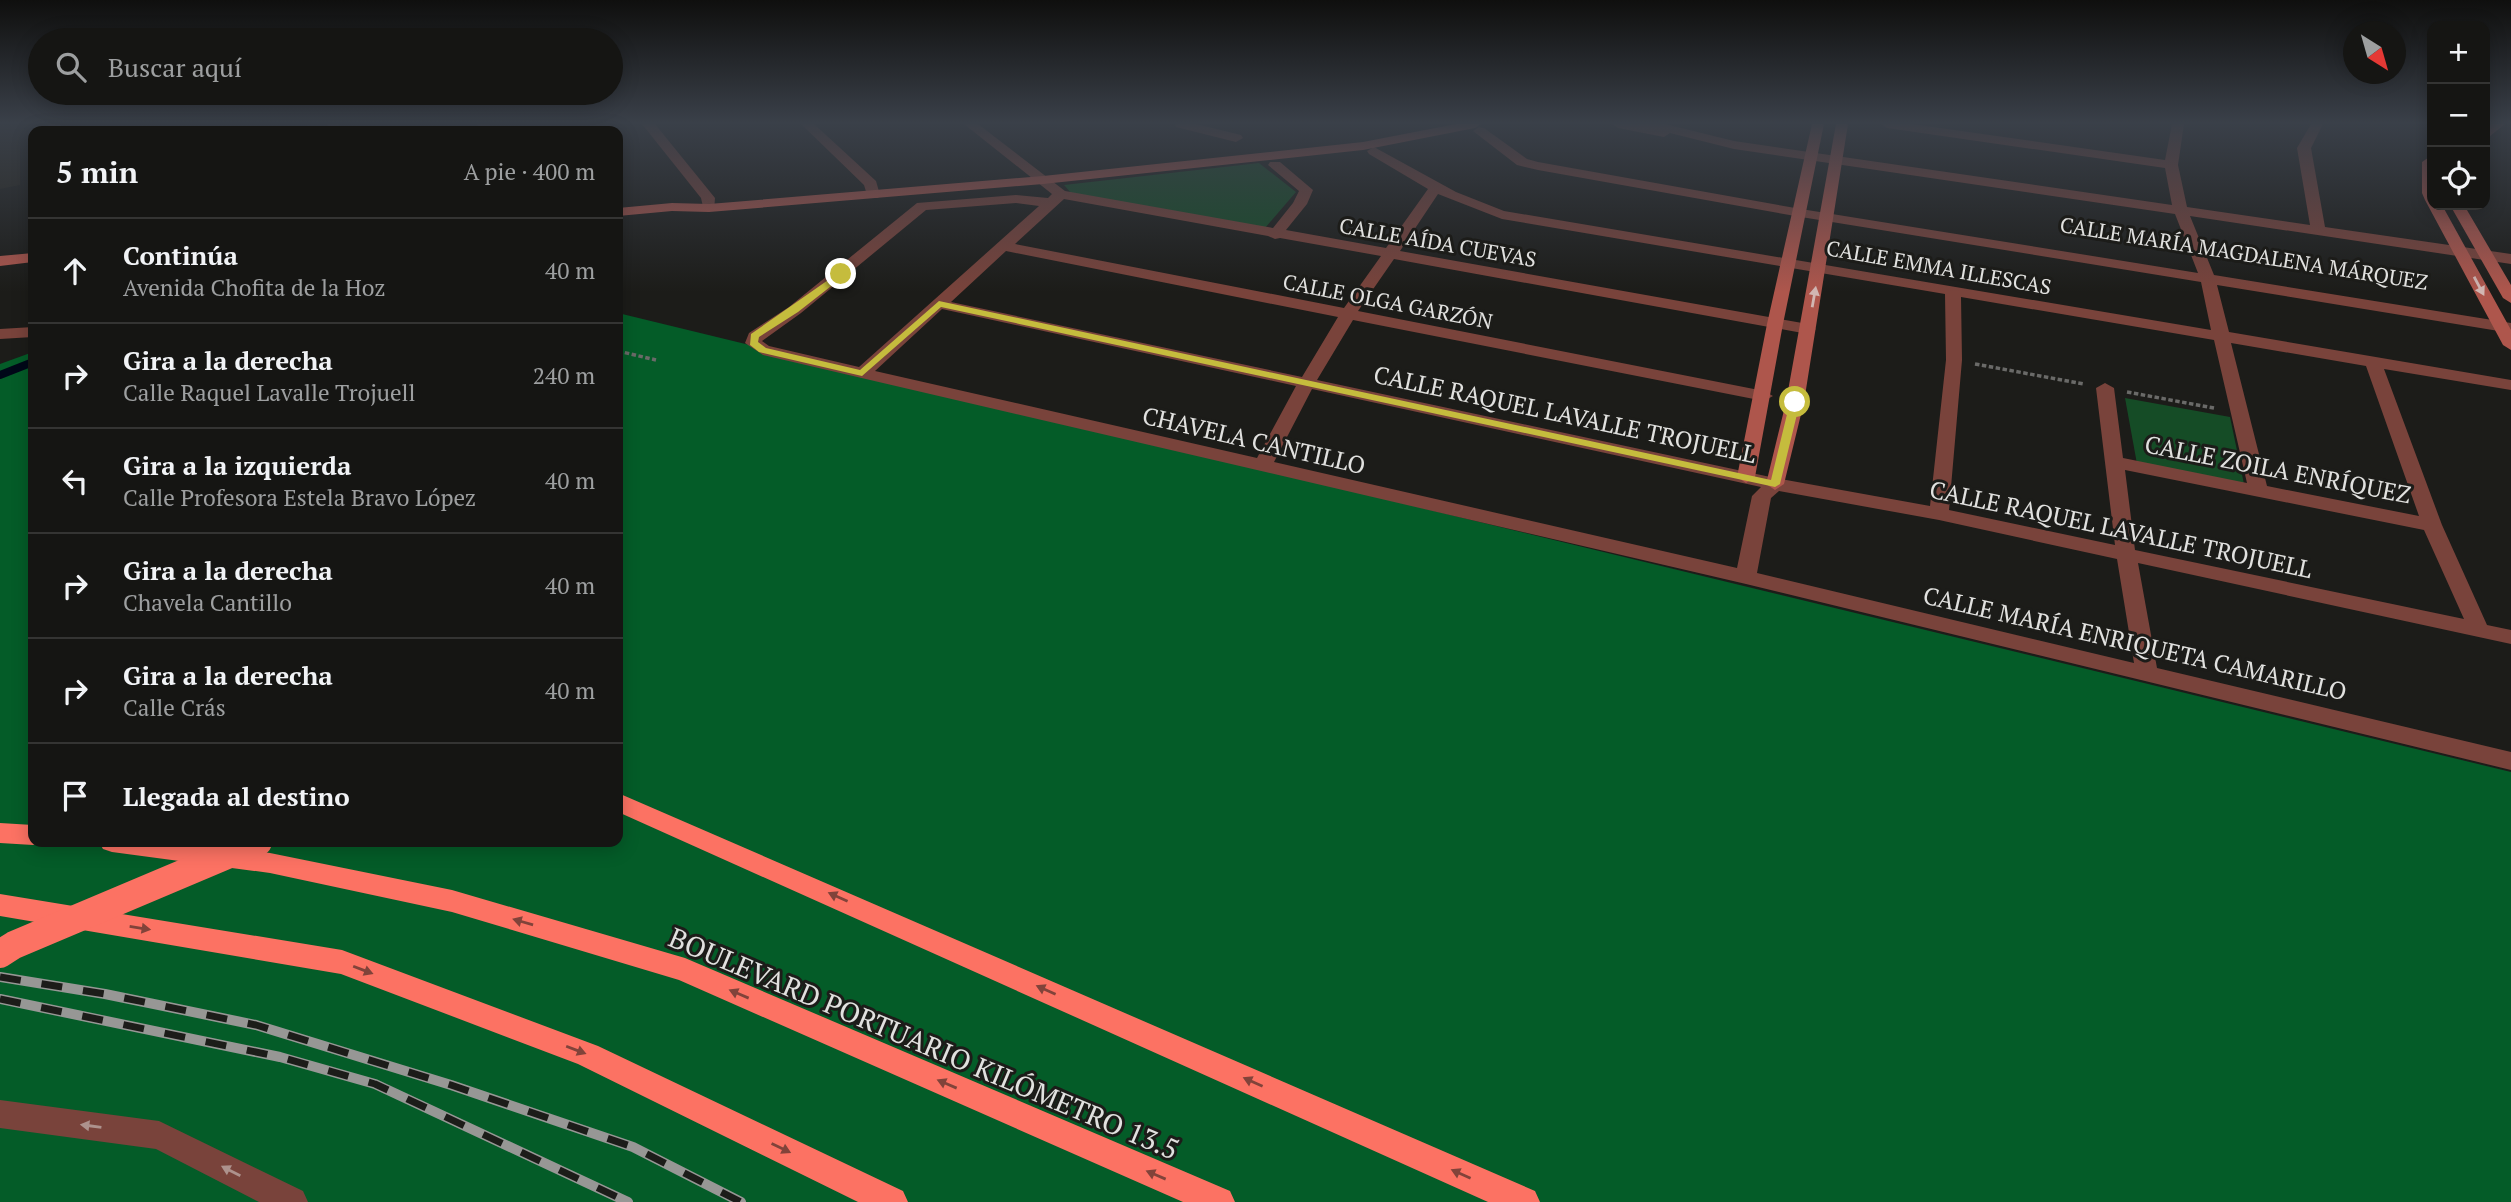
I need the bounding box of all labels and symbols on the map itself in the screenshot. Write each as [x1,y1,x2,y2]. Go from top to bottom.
north arrow [2343,21,2406,84]
street label: CALLE MARÍA MAGDALENA MÁRQUEZ [2058,210,2430,296]
street label: CALLE AÍDA CUEVAS [1337,211,1539,273]
street label: CALLE EMMA ILLESCAS [1824,233,2054,301]
route end [825,258,856,289]
street label: CALLE OLGA GARZÓN [1281,267,1495,335]
one-way arrow [2473,277,2485,296]
one-way arrow [1809,286,1820,308]
street label: CALLE RAQUEL LAVALLE TROJUELL [1371,358,1759,470]
route start [1779,386,1810,417]
street label: CHAVELA CANTILLO [1139,399,1369,481]
street label: CALLE ZOILA ENRÍQUEZ [2142,427,2414,511]
street label: CALLE RAQUEL LAVALLE TROJUELL [1927,473,2315,585]
street label: CALLE MARÍA ENRIQUETA CAMARILLO [1920,579,2350,707]
one-way arrow [827,892,848,903]
one-way arrow [512,917,533,927]
street label: BOULEVARD PORTUARIO KILÓMETRO 13.5 [663,918,1185,1168]
one-way arrow [129,923,151,934]
one-way arrow [353,964,374,975]
one-way arrow [1035,984,1056,995]
one-way arrow [728,988,749,999]
one-way arrow [566,1045,587,1056]
one-way arrow [1243,1076,1264,1087]
one-way arrow [937,1078,958,1089]
one-way arrow [80,1120,102,1131]
one-way arrow [771,1143,791,1154]
one-way arrow [221,1166,241,1177]
one-way arrow [1451,1168,1472,1179]
one-way arrow [1146,1169,1166,1181]

